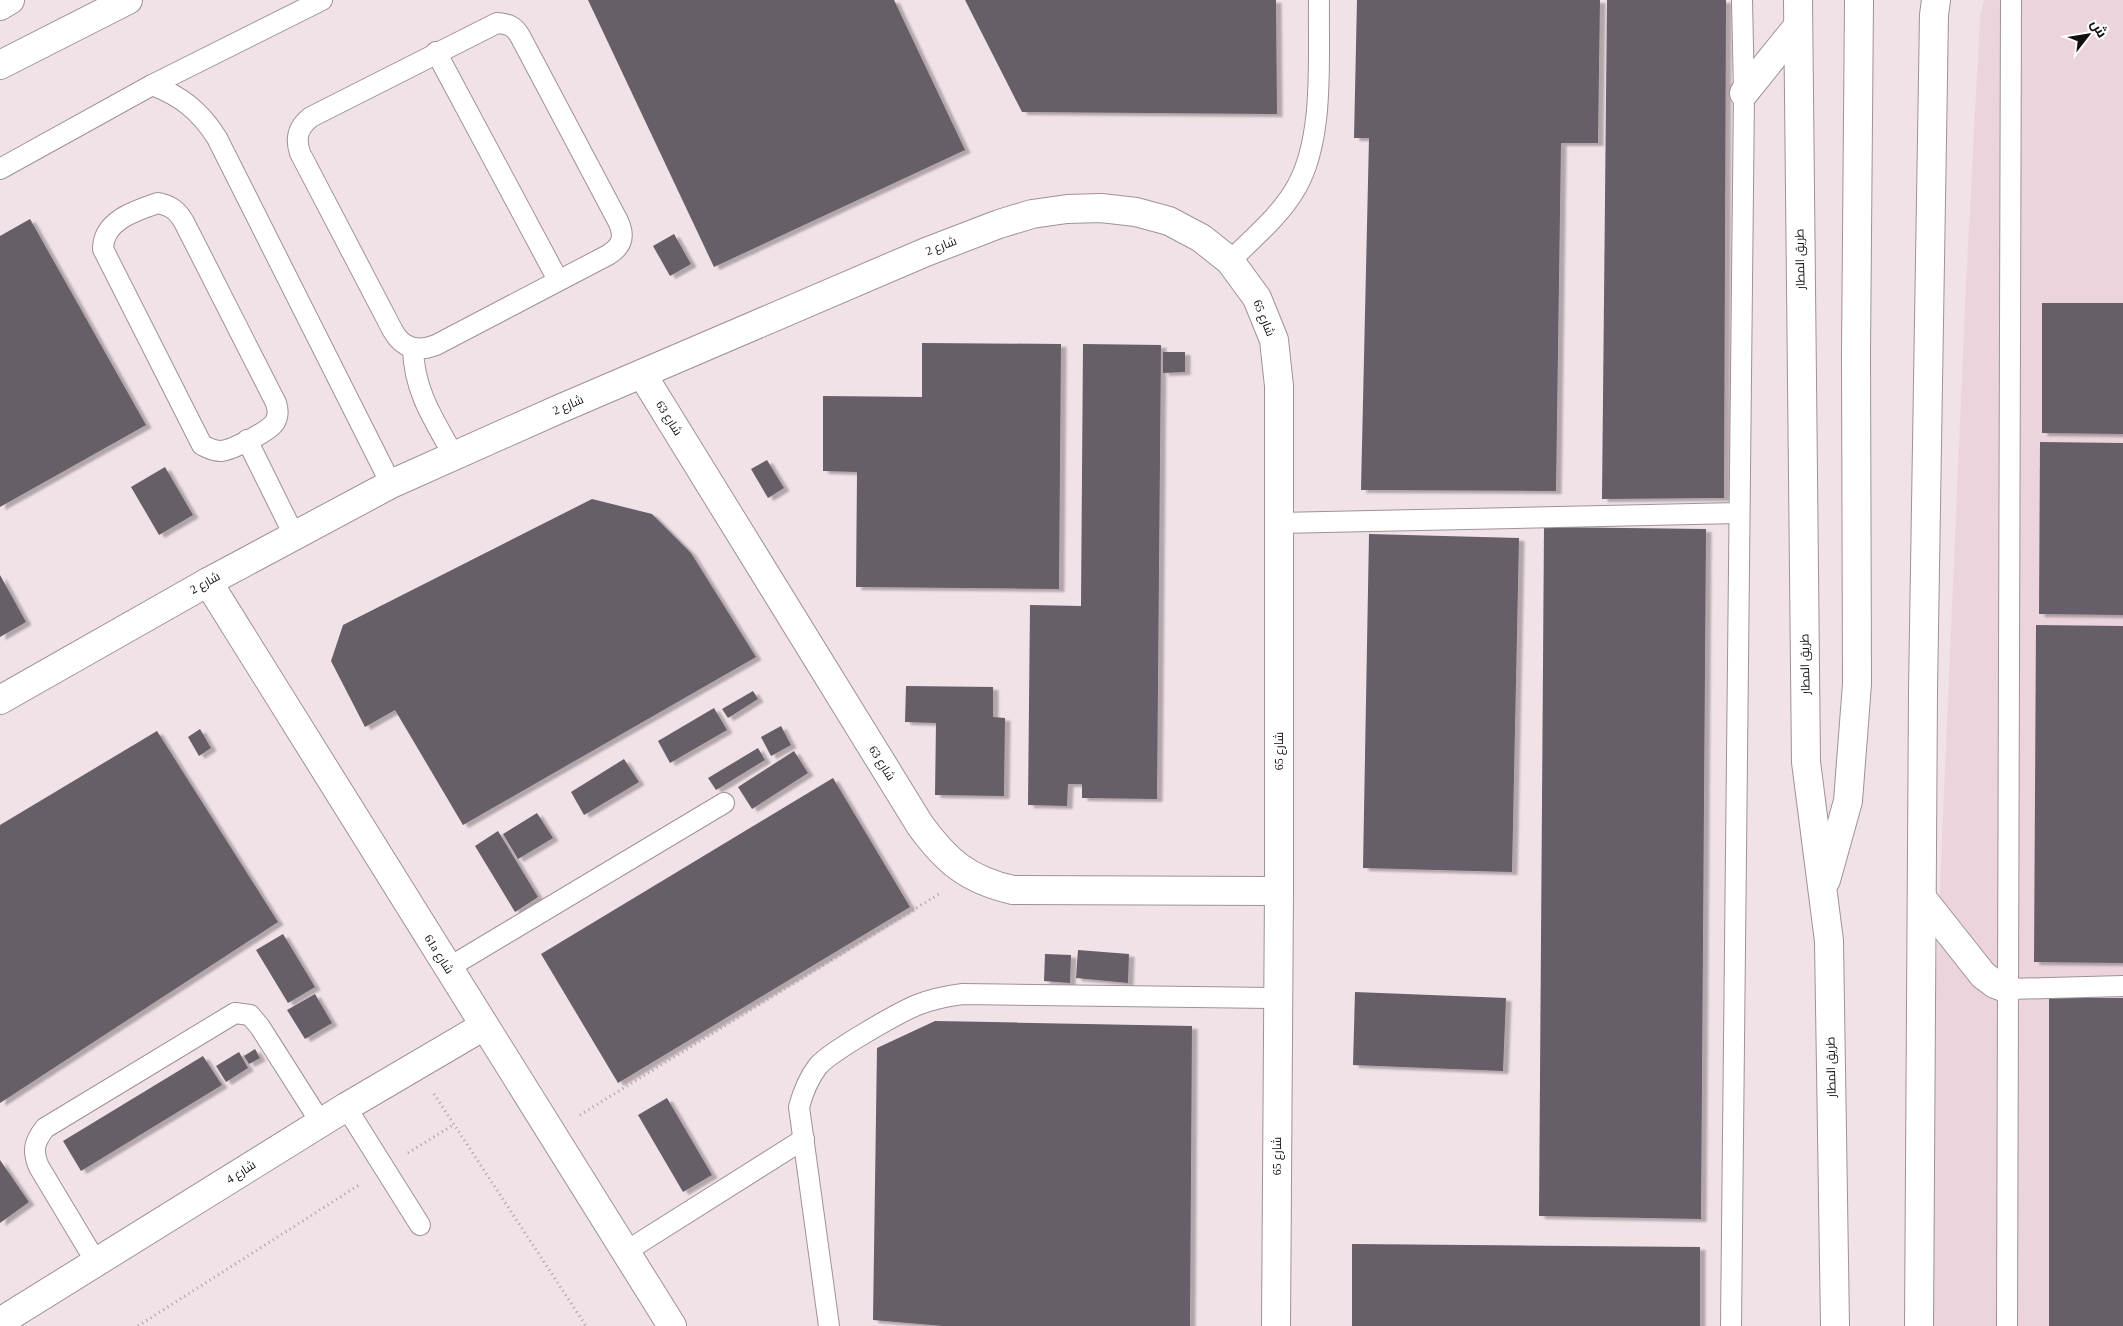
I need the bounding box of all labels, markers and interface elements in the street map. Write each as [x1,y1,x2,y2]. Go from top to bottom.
north arrow [2063,10,2113,60]
text: ش [2087,16,2111,41]
street label: طريق المطار [1792,228,1808,290]
street label: شارع 2 [923,234,959,259]
street label: شارع 65 [1249,298,1278,339]
street label: شارع 2 [550,392,586,419]
street label: شارع 63 [652,398,685,439]
street label: شارع 2 [188,569,223,598]
street label: طريق المطار [1797,633,1813,695]
street label: شارع 65 [1272,732,1287,770]
street label: شارع 63 [865,743,898,784]
street label: 61a شارع [421,932,457,977]
street label: طريق المطار [1823,1036,1839,1098]
street label: شارع 65 [1270,1137,1285,1175]
street label: شارع 4 [224,1157,259,1187]

